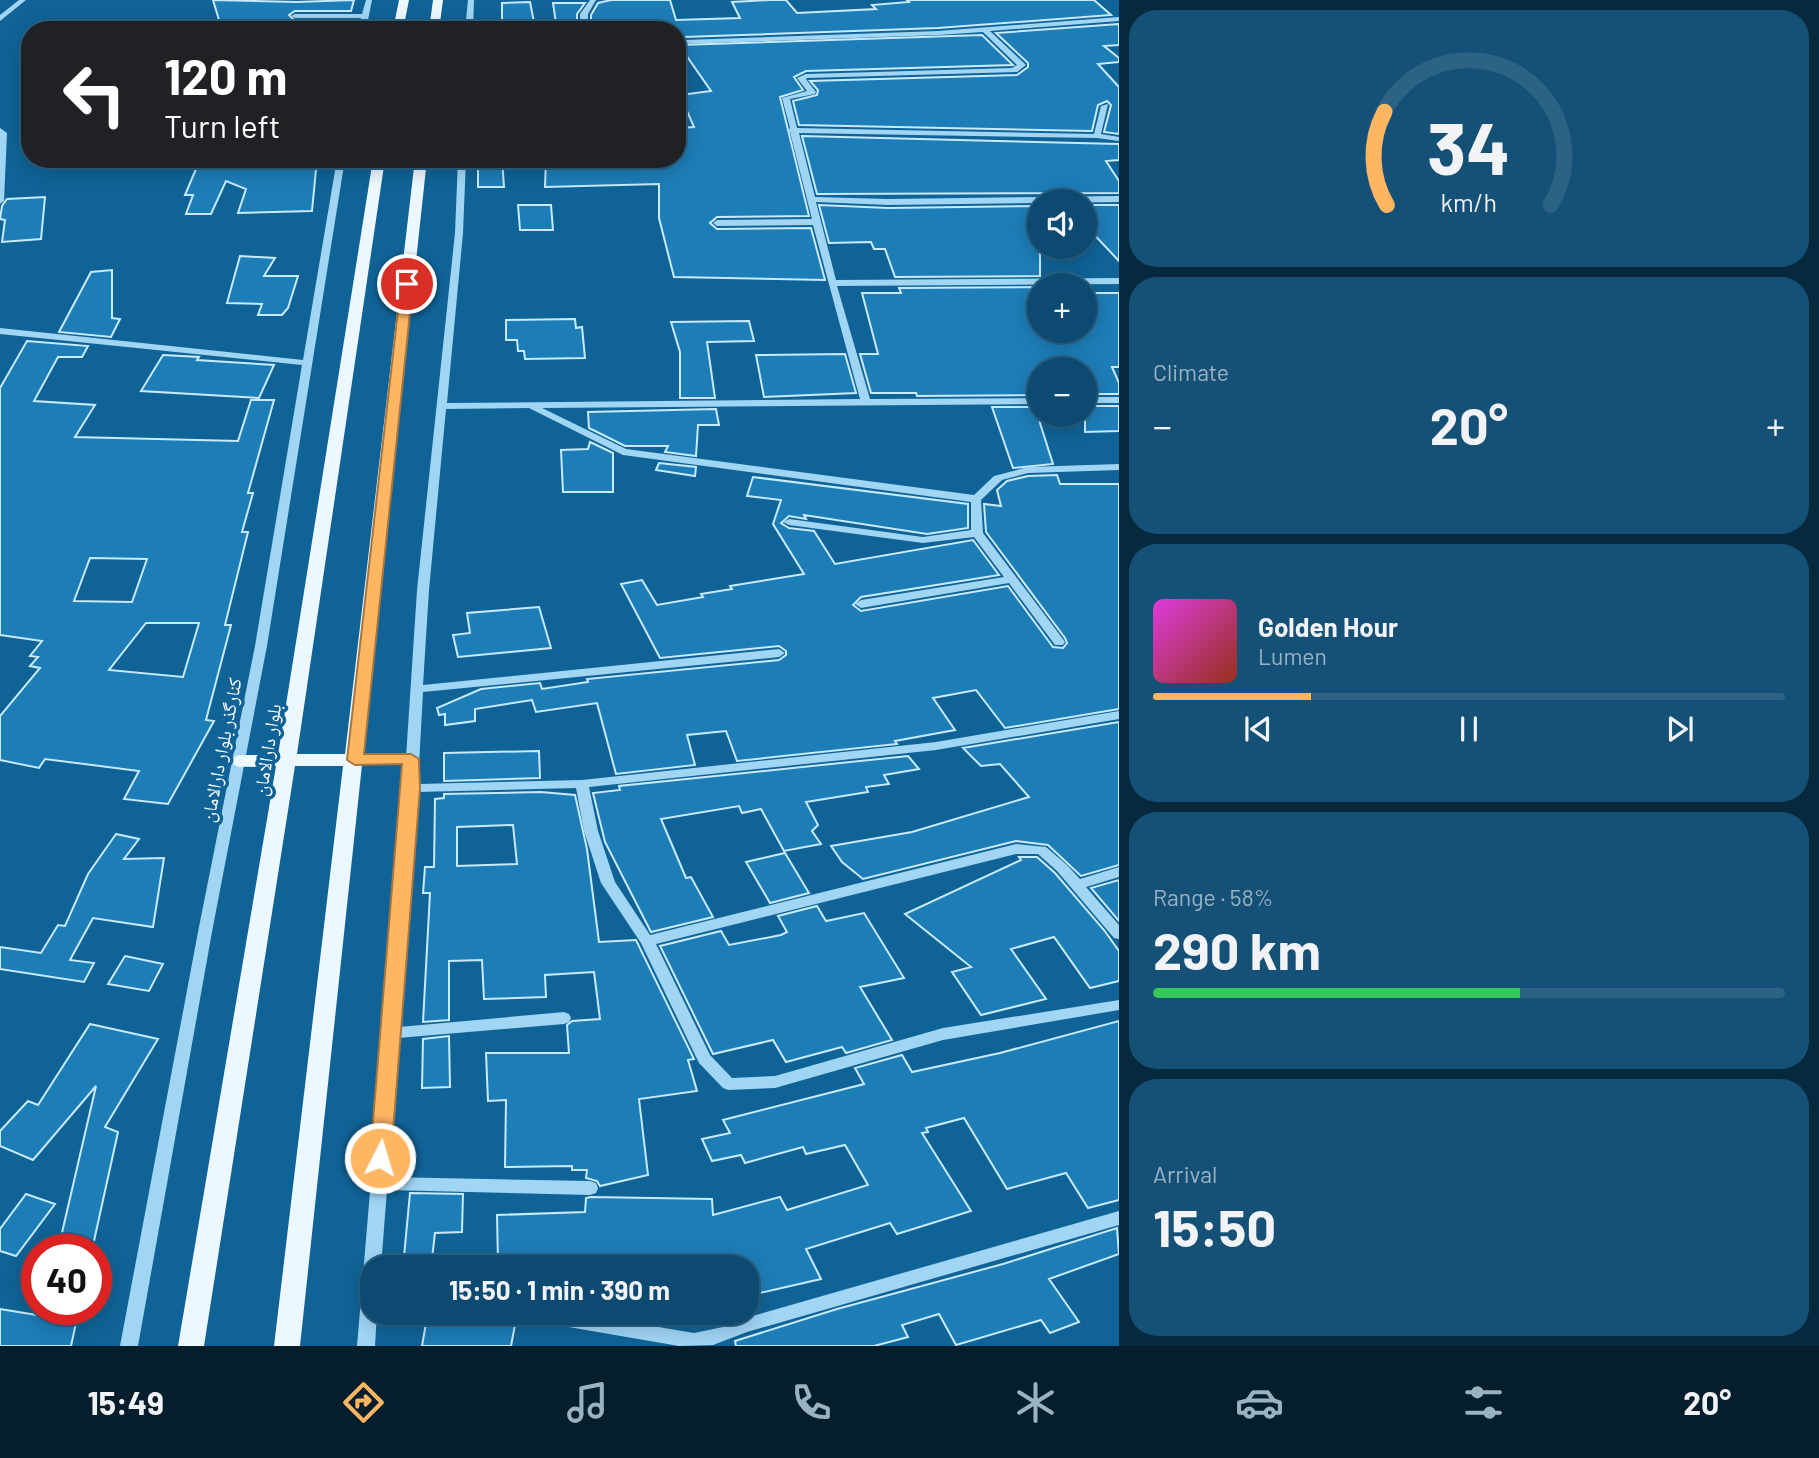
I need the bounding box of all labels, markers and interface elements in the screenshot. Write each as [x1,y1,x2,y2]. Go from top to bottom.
text: 120 m [164,46,287,105]
icon: left [49,49,140,140]
text: 34 [1427,102,1511,190]
text: Turn left [164,106,281,144]
text: km/h [1441,186,1497,216]
map controls [1027,189,1097,427]
button: sound [1027,189,1097,259]
pin [377,254,437,314]
icon: arrive [388,265,426,303]
button: + [1027,273,1097,343]
button: − [1027,357,1097,427]
text: Climate [1153,358,1229,386]
text: 20° [1430,393,1508,455]
text: − [1153,402,1172,448]
text: + [1766,402,1785,448]
text: Golden Hour [1258,611,1398,642]
text: Lumen [1258,642,1327,670]
street label: کنارگذر بلوار دارالامان [195,676,247,824]
street label: بلوار دارالامان [248,702,286,798]
icon: previous [1239,710,1277,748]
icon: pause [1450,710,1488,748]
icon: next [1661,710,1699,748]
text: Range · 58% [1153,883,1273,911]
text: 290 km [1153,918,1321,980]
position arrow [343,1121,417,1195]
text: Arrival [1153,1160,1217,1188]
text: 15:50 [1153,1195,1276,1257]
speed limit sign: 40 [21,1234,112,1325]
text: 15:50 · 1 min · 390 m [449,1274,670,1305]
icon: directions [339,1378,388,1427]
icon: music [563,1378,612,1427]
icon: phone [787,1378,836,1427]
icon: climate [1011,1378,1060,1427]
icon: car [1235,1378,1284,1427]
icon: filters [1459,1378,1508,1427]
text: 15:49 [88,1383,164,1421]
text: 20° [1683,1383,1731,1421]

